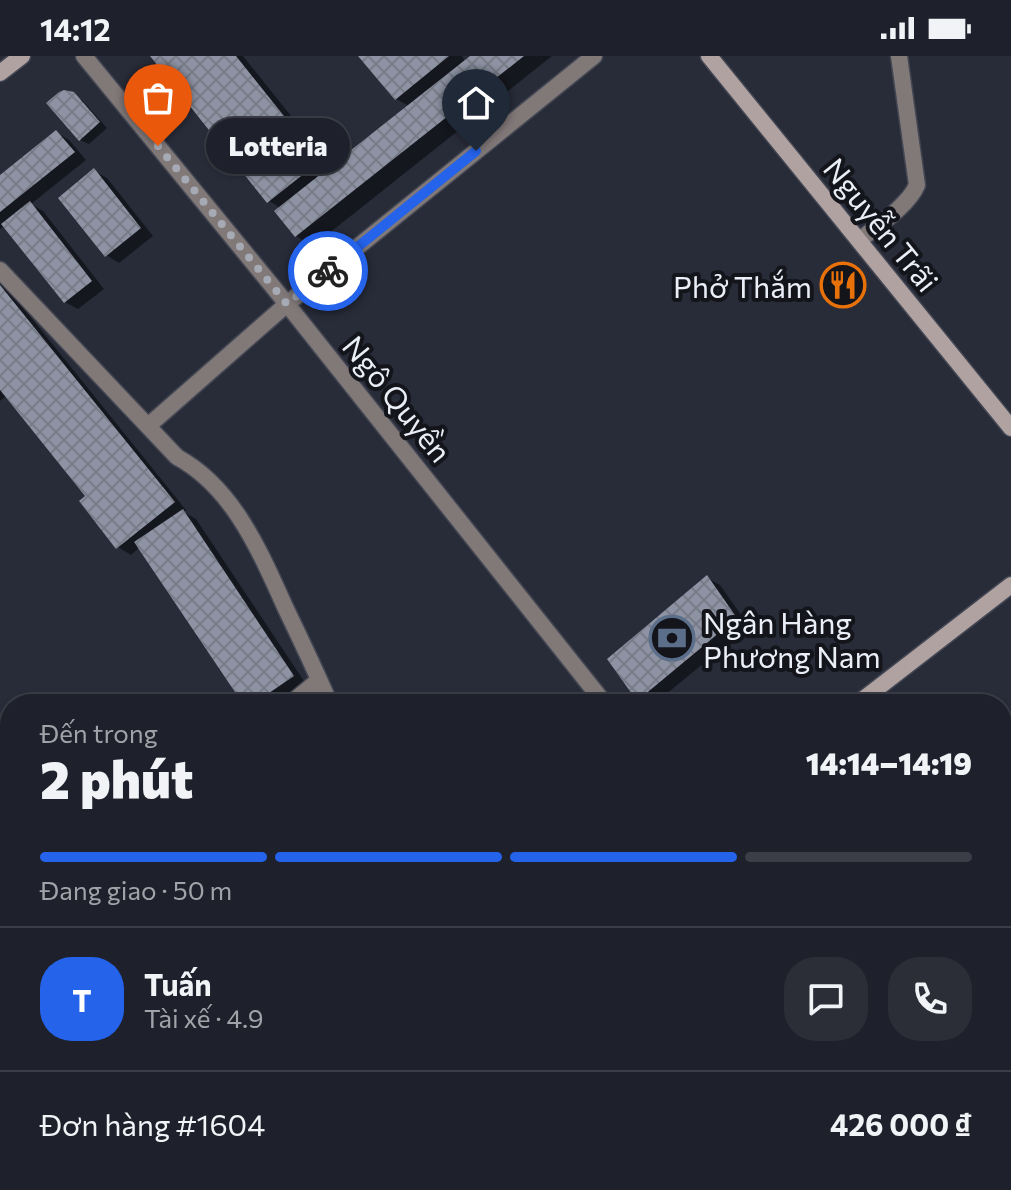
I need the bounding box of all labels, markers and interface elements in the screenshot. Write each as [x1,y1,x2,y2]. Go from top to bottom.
text: 14:12 [40,10,111,47]
pin [124,64,192,146]
pin [442,69,510,151]
icon: bag [136,76,180,120]
icon: home [454,81,498,125]
callout: Lotteria [206,118,350,174]
text: Lotteria [229,130,327,161]
street label: Nguyễn Trãi [817,150,947,298]
courier [288,231,368,311]
icon: bike [306,249,350,293]
restaurant icon: Phở Thắm [819,261,867,309]
place label: Phở Thắm [673,267,812,304]
street label: Ngô Quyền [336,327,460,469]
place label: Ngân Hàng Phương Nam [703,603,881,674]
bank icon: Ngân Hàng Phương Nam [648,614,696,662]
text: Đến trong [40,717,158,748]
text: 14:14–14:19 [806,744,972,781]
text: 2 phút [40,746,193,810]
text: Đang giao · 50 m [40,874,232,905]
button: chat [784,957,868,1041]
button: phone [888,957,972,1041]
text: Tuấn [144,965,212,1002]
text: T [72,981,92,1018]
text: Tài xế · 4.9 [144,1002,264,1033]
text: Đơn hàng #1604 [40,1105,265,1142]
text: 426 000 ₫ [830,1105,972,1142]

